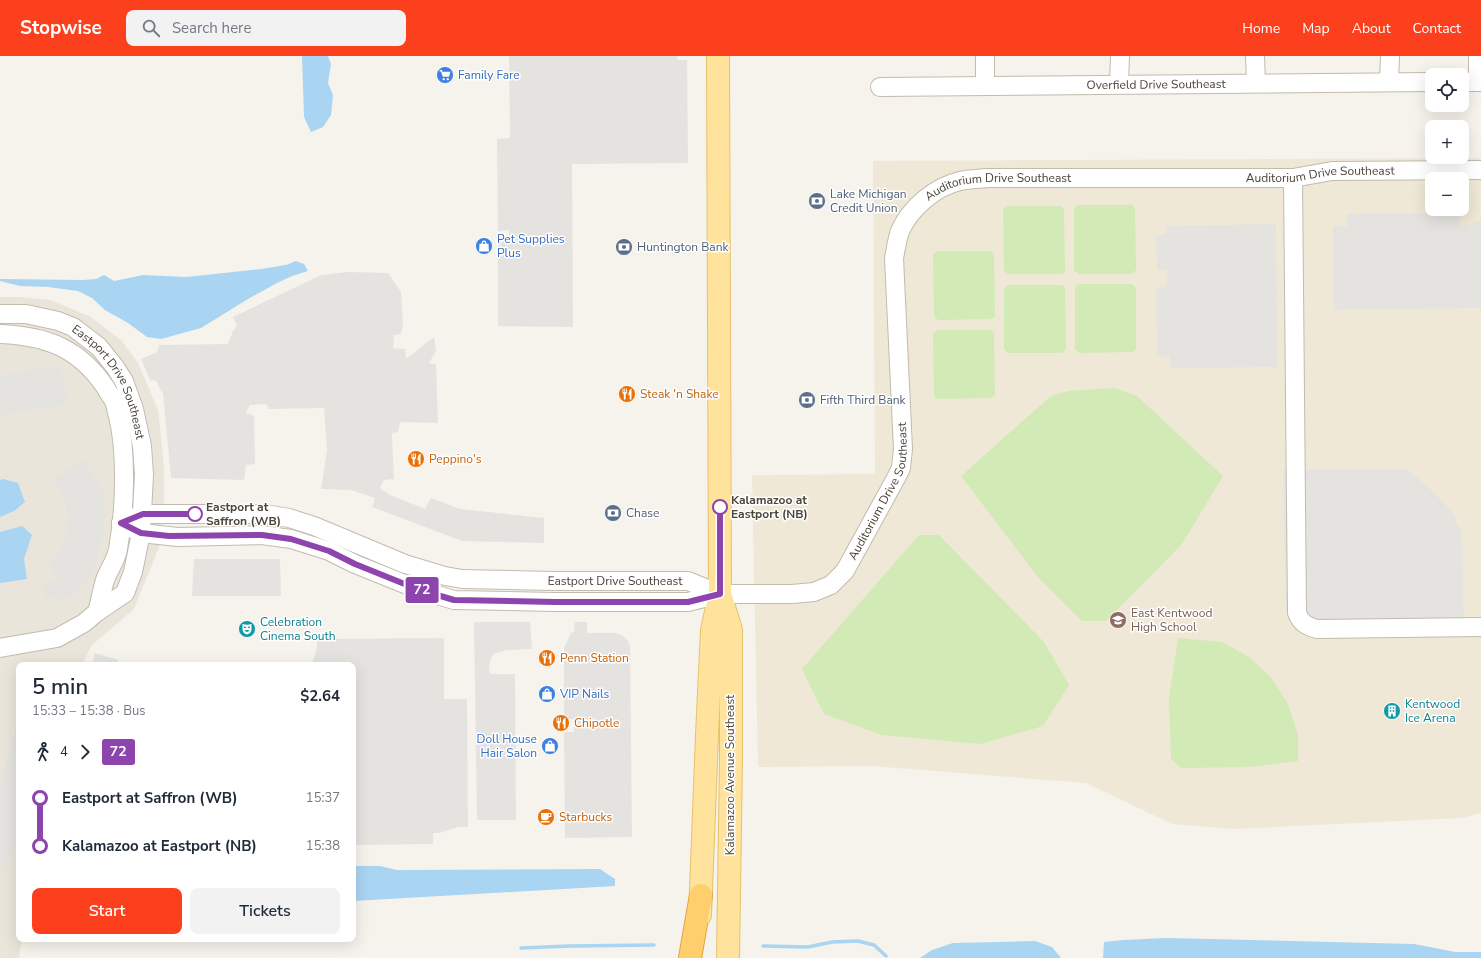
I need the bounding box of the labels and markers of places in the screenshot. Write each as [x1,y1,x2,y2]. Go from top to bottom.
supermarket icon: Family Fare [435,65,455,85]
place label: Family Fare [458,67,520,83]
place label: Lake Michigan Credit Union [830,186,907,216]
bank icon: Lake Michigan Credit Union [807,191,827,211]
place label: Pet Supplies Plus [497,231,565,261]
shop icon: Pet Supplies Plus [474,236,494,256]
bank icon: Huntington Bank [614,237,634,257]
place label: Huntington Bank [637,239,730,255]
restaurant icon: Steak 'n Shake [617,384,637,404]
place label: Steak 'n Shake [640,386,719,402]
bank icon: Fifth Third Bank [797,390,817,410]
place label: Fifth Third Bank [820,392,907,408]
restaurant icon: Peppino's [406,449,426,469]
place label: Peppino's [429,451,482,467]
place label: Kalamazoo at Eastport (NB) [731,492,808,522]
place label: Eastport at Saffron (WB) [206,499,281,529]
marker: Kalamazoo at Eastport (NB) [712,499,728,515]
bank icon: Chase [603,503,623,523]
place label: Chase [626,505,659,521]
marker: Eastport at Saffron (WB) [187,506,203,522]
place label: East Kentwood High School [1131,605,1212,635]
school or university icon: East Kentwood High School [1108,610,1128,630]
place label: Celebration Cinema South [260,614,336,644]
theatre icon: Celebration Cinema South [237,619,257,639]
restaurant icon: Penn Station [537,648,557,668]
place label: Penn Station [560,650,629,666]
shop icon: VIP Nails [537,684,557,704]
place label: VIP Nails [559,686,610,702]
place label: Kentwood Ice Arena [1405,696,1460,726]
building icon: Kentwood Ice Arena [1382,701,1402,721]
restaurant icon: Chipotle [551,713,571,733]
place label: Chipotle [574,715,619,731]
place label: Doll House Hair Salon [477,731,537,761]
shop icon: Doll House Hair Salon [540,736,560,756]
cafe icon: Starbucks [536,807,556,827]
place label: Starbucks [559,809,612,825]

